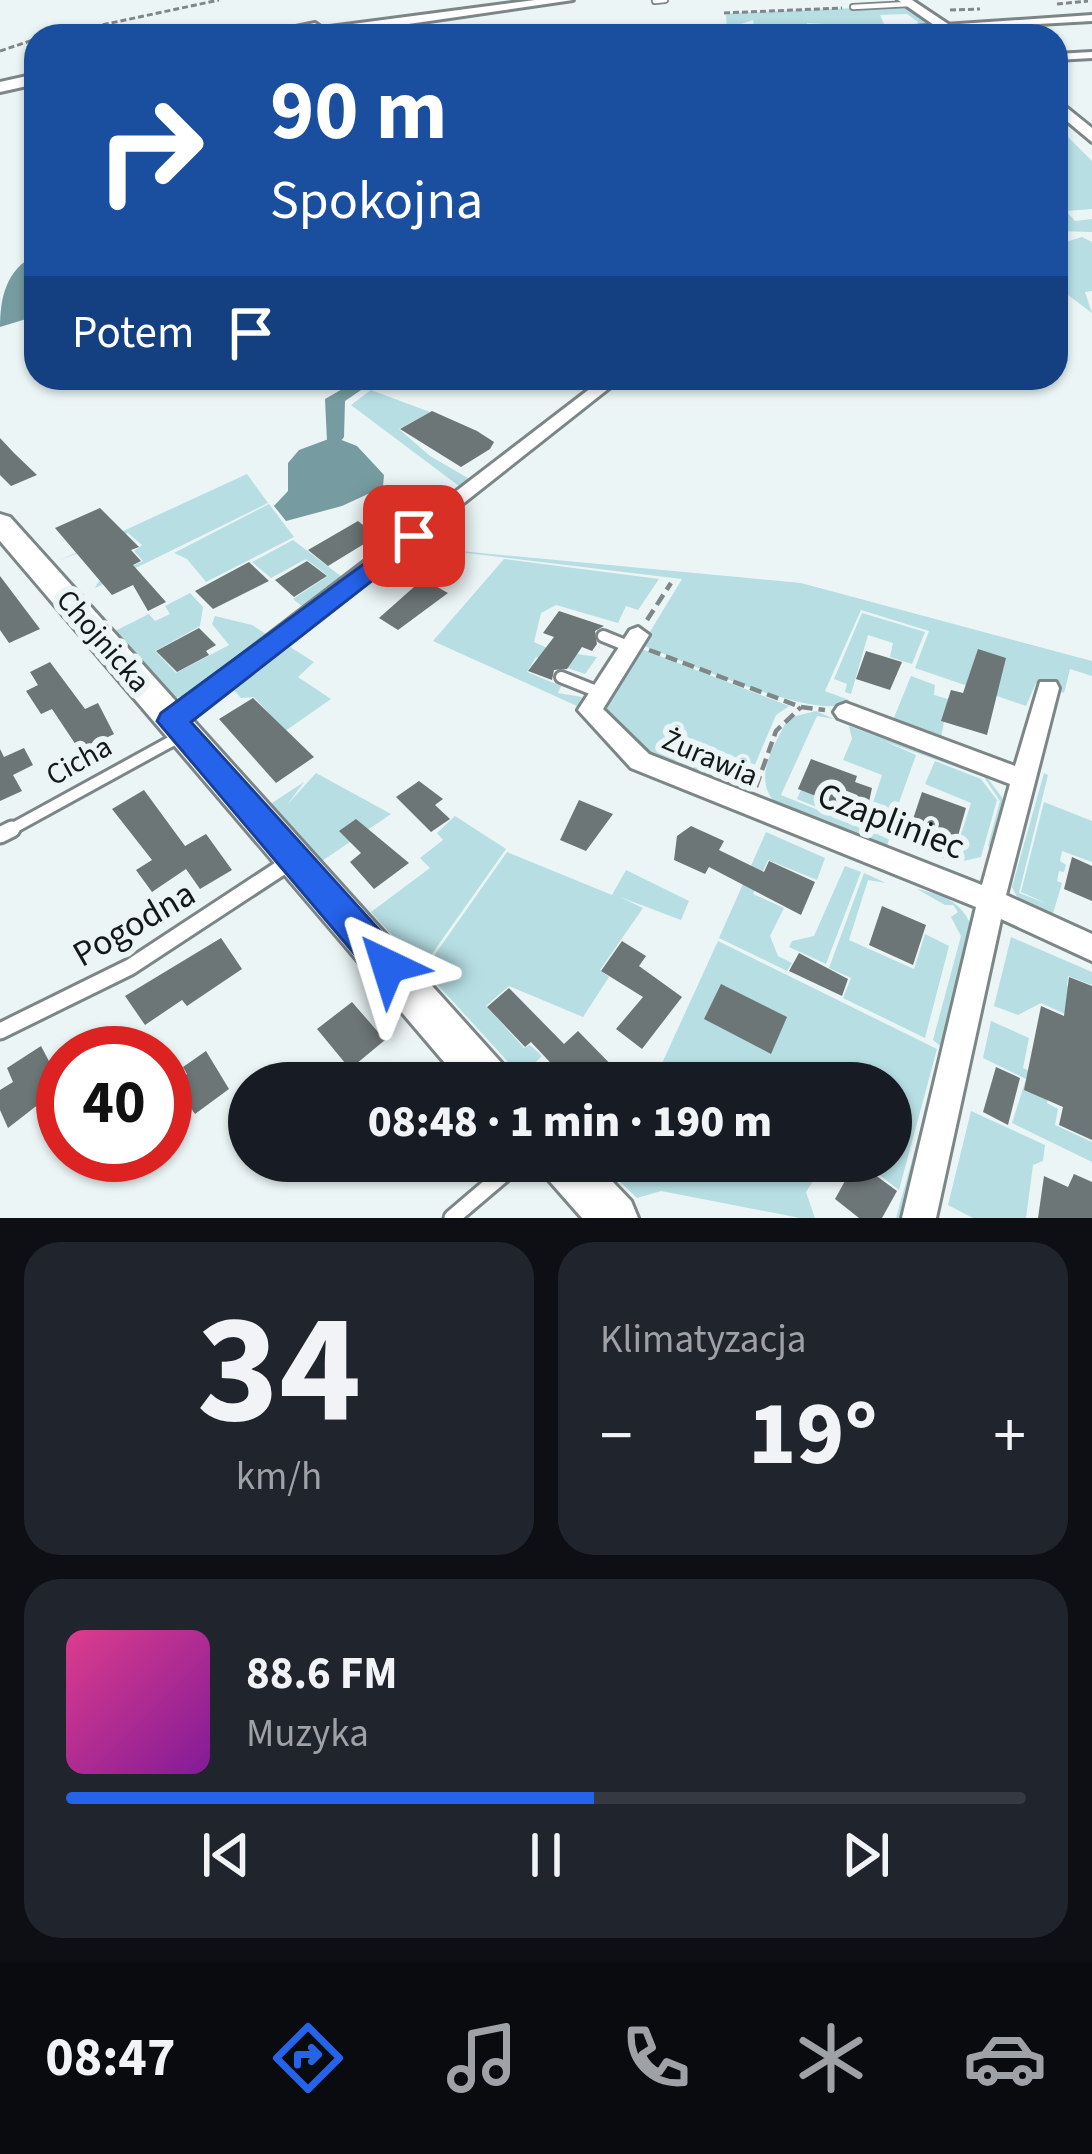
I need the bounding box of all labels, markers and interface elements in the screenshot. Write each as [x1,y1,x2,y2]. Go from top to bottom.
text: 90 m [270,52,448,172]
icon: right [72,72,228,228]
text: Spokojna [270,163,483,240]
icon: arrive [218,300,284,366]
text: Potem [72,301,194,365]
pin [363,485,465,587]
icon: arrive [381,503,447,569]
street label: Chojnicka [46,580,160,702]
street label: Żurawia [655,719,765,797]
street label: Cicha [38,725,120,797]
street label: Czapliniec [810,770,972,872]
street label: Pogodna [63,868,205,980]
position arrow [325,903,451,1029]
speed limit sign: 40 [36,1026,192,1182]
text: 08:48 · 1 min · 190 m [368,1090,772,1154]
text: 34 [197,1260,361,1482]
text: Klimatyzacja [600,1312,806,1368]
text: 19° [748,1371,878,1499]
text: − [600,1389,633,1483]
text: + [993,1389,1026,1483]
text: km/h [236,1449,322,1505]
text: 88.6 FM [246,1642,398,1706]
text: Muzyka [246,1706,369,1762]
icon: previous [193,1822,259,1888]
icon: pause [513,1822,579,1888]
icon: next [833,1822,899,1888]
icon: directions [266,2016,350,2100]
icon: music [440,2016,524,2100]
icon: phone [614,2016,698,2100]
icon: climate [789,2016,873,2100]
icon: car [963,2016,1047,2100]
text: 08:47 [45,2020,175,2097]

